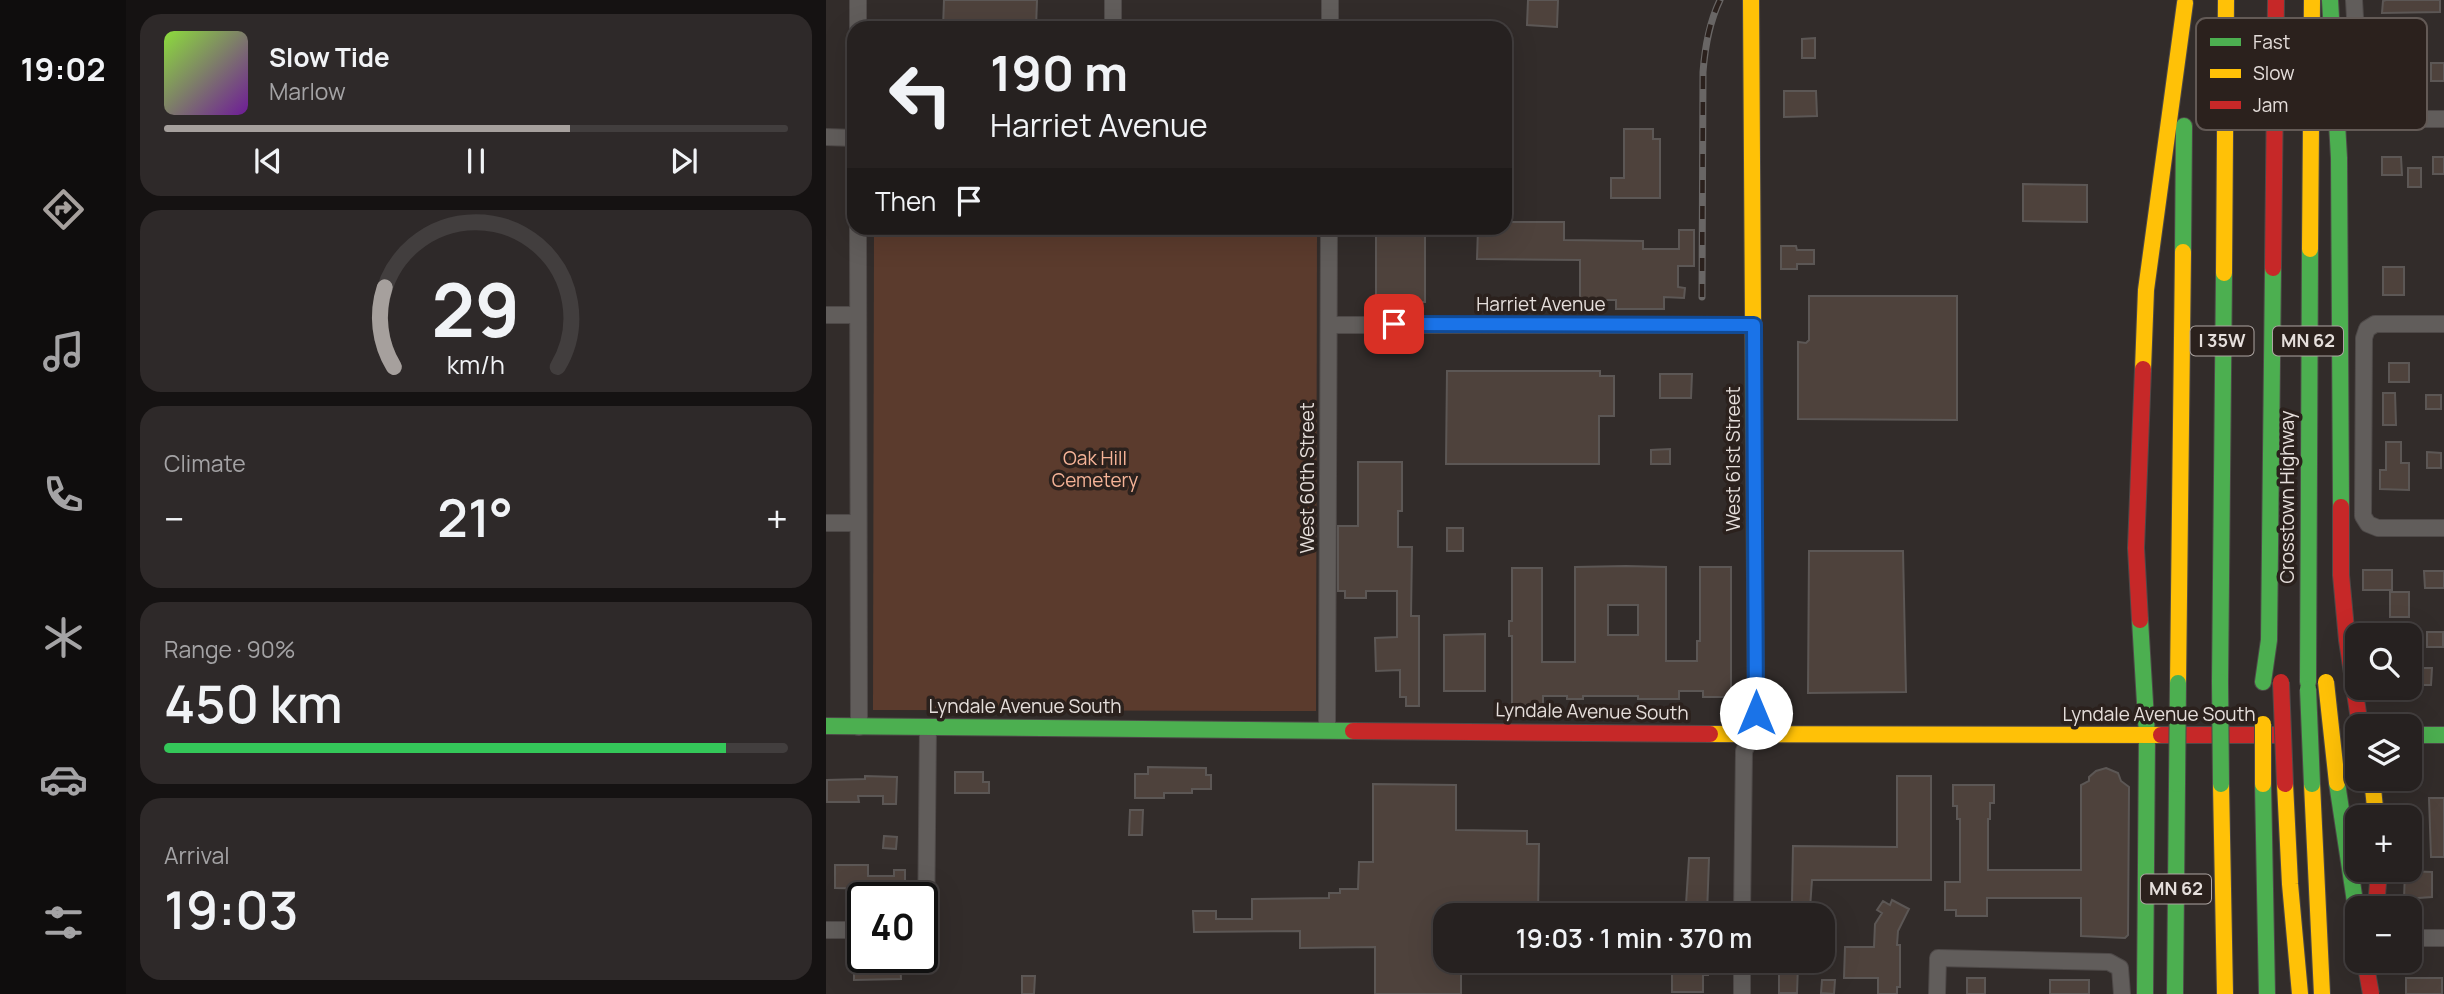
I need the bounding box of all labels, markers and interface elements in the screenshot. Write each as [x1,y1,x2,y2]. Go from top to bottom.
legend [2196,18,2427,130]
text: Fast [2253,29,2290,55]
text: Slow Tide [269,39,390,75]
text: 190 m [990,39,1128,106]
text: 19:02 [21,47,105,91]
icon: left [875,49,966,140]
text: Slow [2253,60,2295,86]
text: Marlow [269,75,346,107]
text: Jam [2253,92,2288,118]
text: Harriet Avenue [990,103,1208,147]
icon: previous [249,142,287,180]
icon: pause [457,142,495,180]
icon: next [665,142,703,180]
icon: arrive [950,182,988,220]
text: Then [875,183,936,219]
icon: directions [39,185,88,234]
text: 29 [432,259,520,359]
street label: Harriet Avenue [1476,291,1606,317]
pin [1364,294,1424,354]
icon: arrive [1375,305,1413,343]
road number: I 35W [2190,326,2254,356]
road number: MN 62 [2273,326,2343,356]
icon: music [39,327,88,376]
text: km/h [447,347,505,382]
street label: West 61st Street [1720,386,1746,532]
street label: West 60th Street [1294,402,1320,554]
street label: Crosstown Highway [2274,410,2300,584]
park label: Oak Hill Cemetery [1052,445,1138,493]
text: Climate [164,447,246,479]
icon: phone [39,470,88,519]
text: 21° [437,482,513,553]
text: − [164,492,185,544]
text: + [766,492,788,544]
icon: climate [39,613,88,662]
map controls [2345,623,2422,973]
button: search [2345,623,2422,700]
text: Range · 90% [164,633,295,665]
text: 450 km [164,668,343,739]
position arrow [1719,676,1793,750]
street label: Lyndale Avenue South [928,693,1122,719]
street label: Lyndale Avenue South [1495,696,1689,726]
street label: Lyndale Avenue South [2062,701,2256,727]
button: layers [2345,714,2422,791]
icon: car [39,755,88,804]
button: + [2345,805,2422,882]
text: Arrival [164,839,230,871]
text: 19:03 [164,874,298,945]
road number: MN 62 [2141,874,2211,904]
speed limit sign: 40 [847,882,938,973]
button: − [2345,896,2422,973]
icon: filters [39,898,88,947]
text: 19:03 · 1 min · 370 m [1516,920,1752,956]

